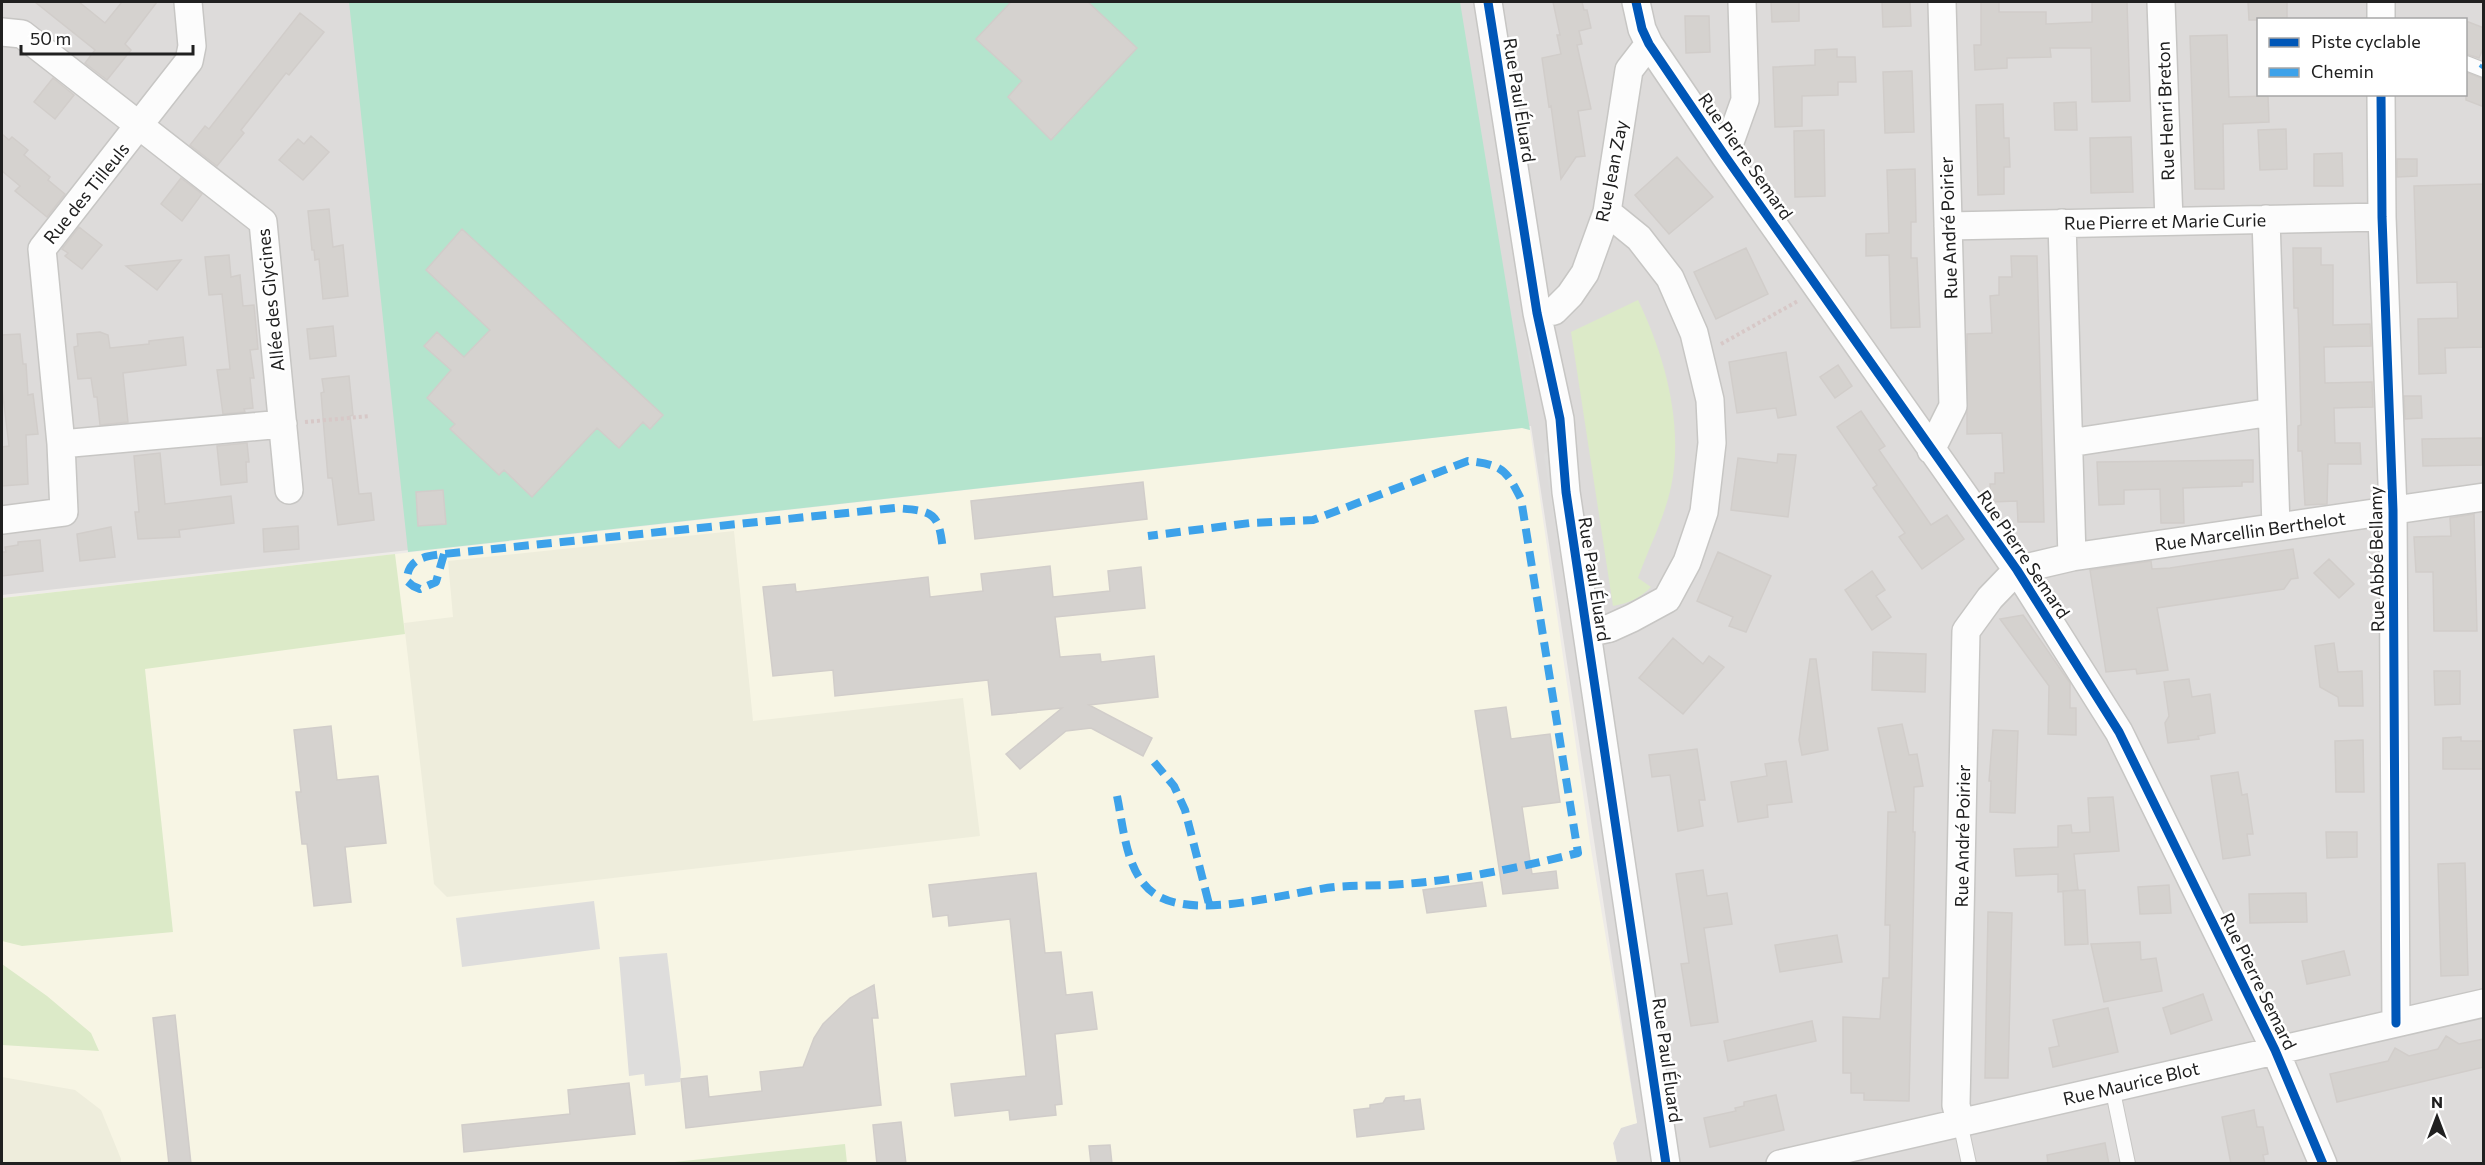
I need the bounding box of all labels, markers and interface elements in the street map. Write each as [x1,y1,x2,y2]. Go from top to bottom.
scale bar [21,18,194,56]
legend [2257,18,2467,96]
text: 50 m [30,27,71,49]
text: Piste cyclable [2311,30,2421,52]
street label: Rue Paul Éluard [1499,36,1541,164]
street label: Rue Henri Breton [2152,41,2178,181]
text: Chemin [2311,60,2374,82]
street label: Rue Pierre Semard [1694,88,1798,224]
street label: Rue Jean Zay [1590,118,1632,224]
street label: Rue des Tilleuls [38,138,134,248]
street label: Rue André Poirier [1935,156,1961,300]
street label: Rue Pierre et Marie Curie [2064,208,2266,234]
street label: Allée des Glycines [252,227,288,373]
street label: Rue Pierre Semard [1973,486,2075,622]
street label: Rue Abbé Bellamy [2364,486,2388,632]
street label: Rue Marcellin Berthelot [2153,507,2347,555]
street label: Rue Paul Éluard [1574,515,1616,643]
street label: Rue André Poirier [1950,764,1974,908]
street label: Rue Pierre Semard [2216,909,2302,1053]
street label: Rue Paul Éluard [1648,996,1688,1124]
street label: Rue Maurice Blot [2061,1057,2201,1109]
north arrow [2407,1087,2467,1147]
text: N [2431,1092,2443,1111]

